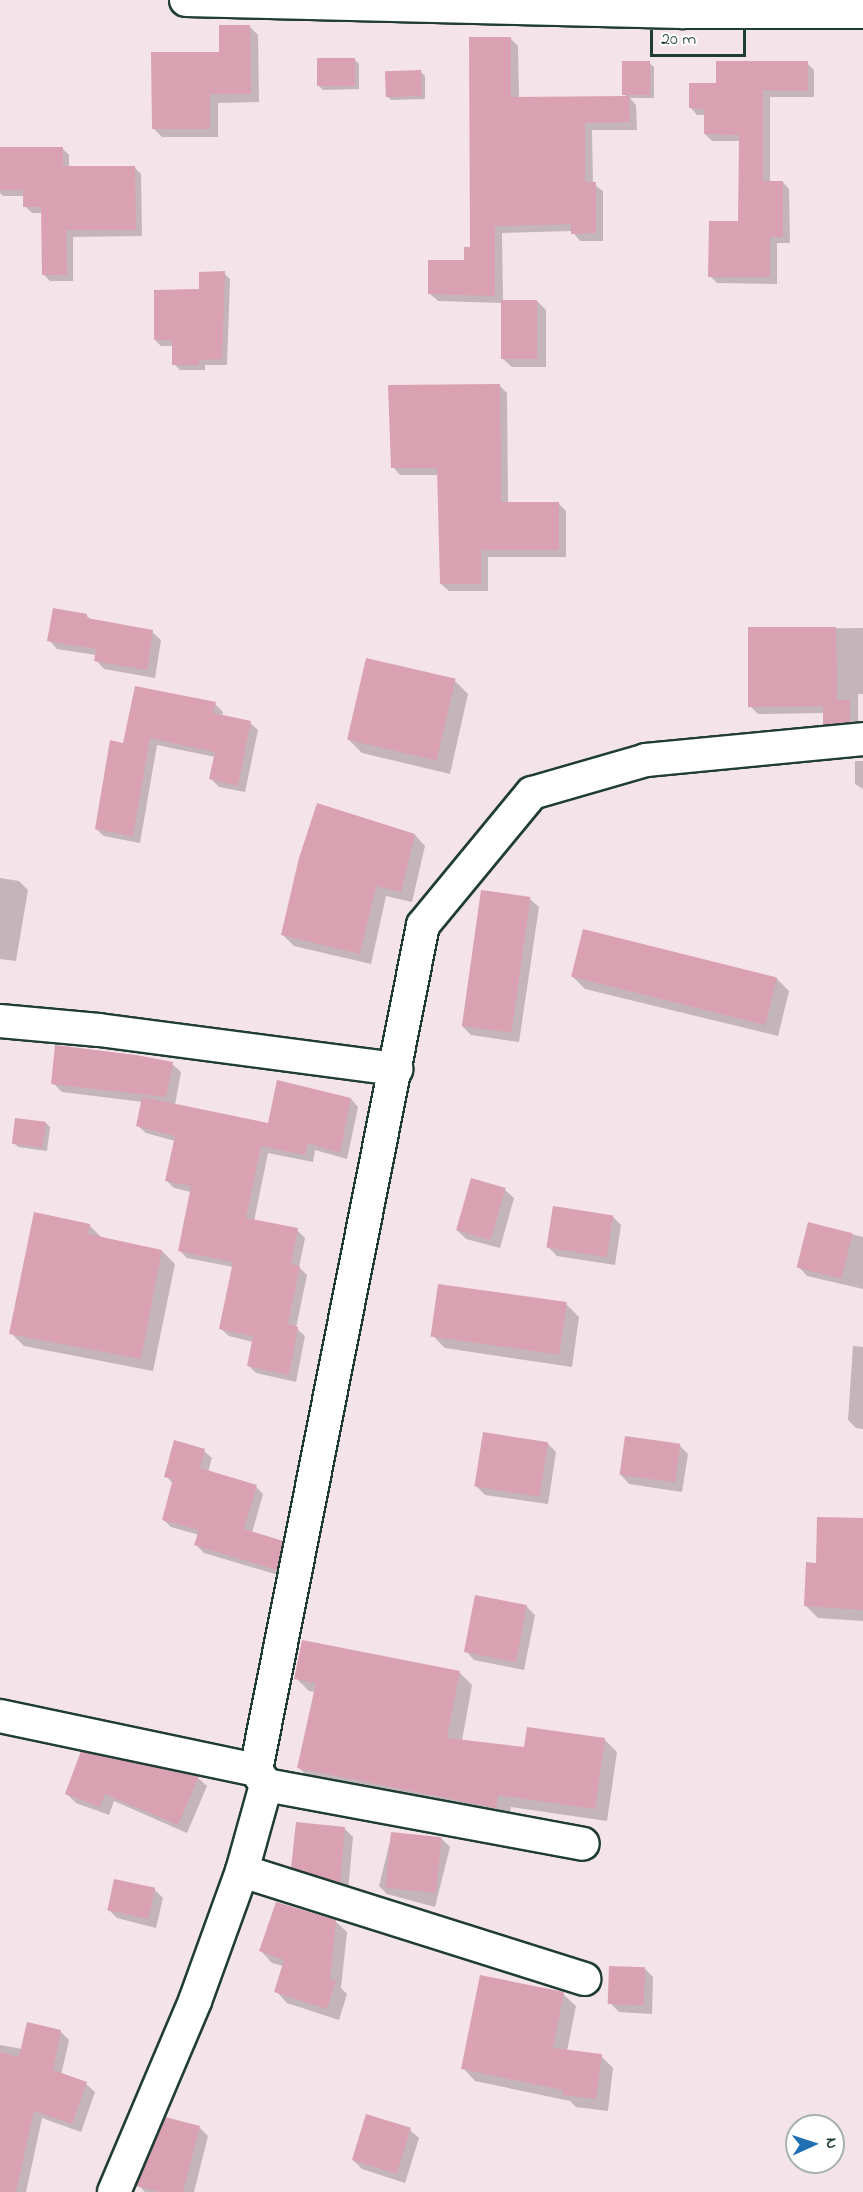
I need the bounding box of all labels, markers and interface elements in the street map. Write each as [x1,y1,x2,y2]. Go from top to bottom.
scale bar [653,18,749,56]
text: 20 m [661,27,696,53]
north arrow [785,2114,845,2174]
text: N [819,2137,843,2149]

